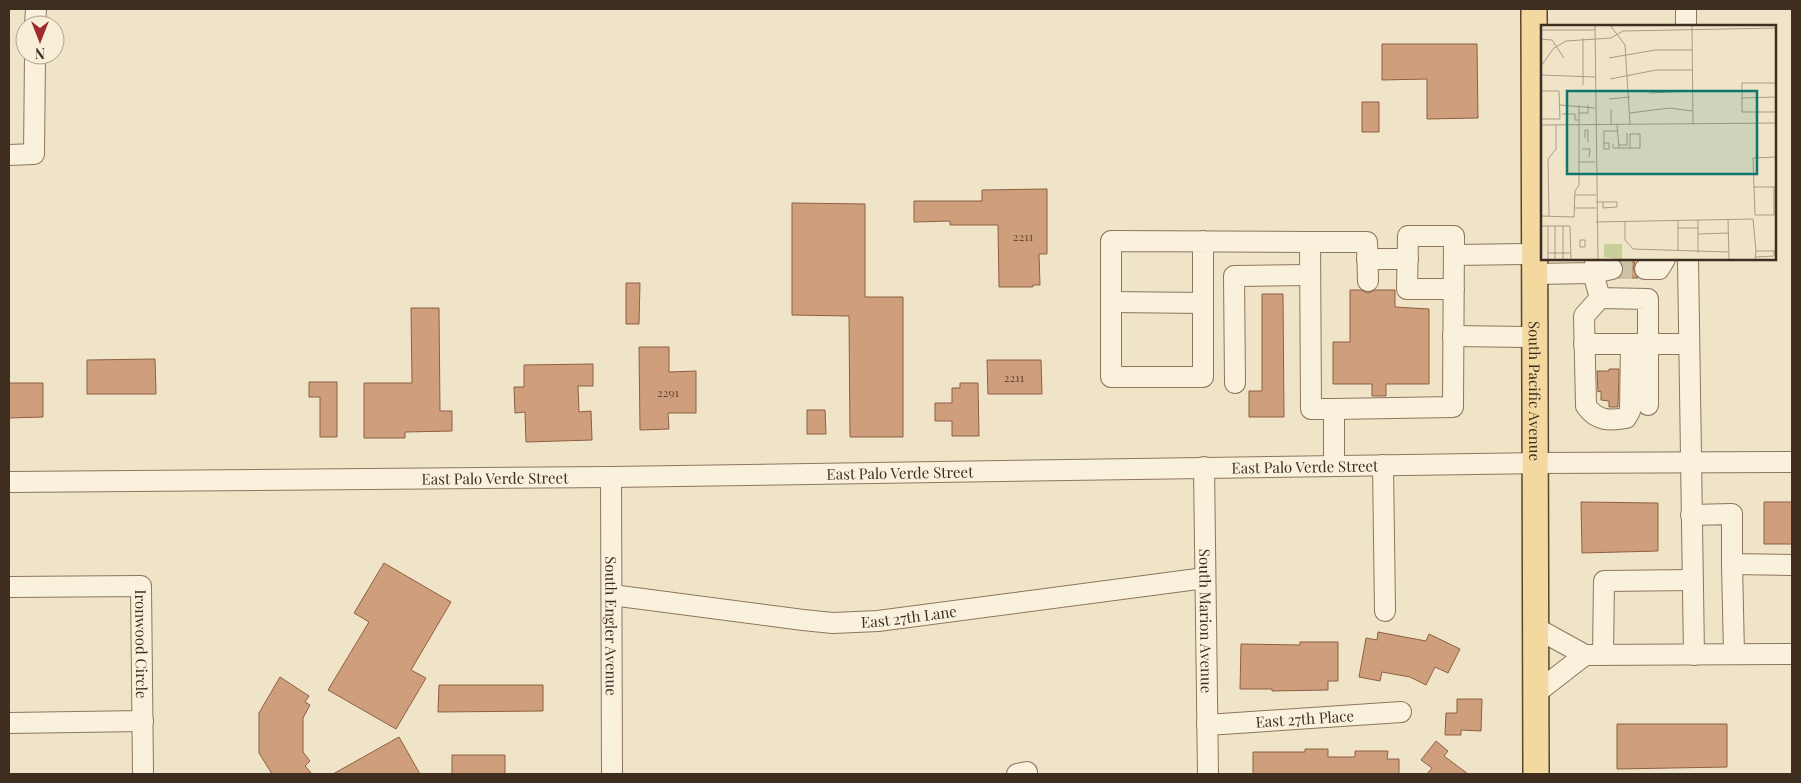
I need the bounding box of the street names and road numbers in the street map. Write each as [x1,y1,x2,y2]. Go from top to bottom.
street label: South Pacific Avenue [1525,321,1545,461]
street label: East Palo Verde Street [1231,455,1379,478]
street label: East Palo Verde Street [826,462,974,484]
street label: East Palo Verde Street [421,467,569,489]
street label: South Marion Avenue [1195,549,1217,693]
street label: South Engler Avenue [601,556,622,696]
street label: Ironwood Circle [131,589,152,699]
street label: East 27th Lane [861,601,958,632]
street label: East 27th Place [1255,705,1355,732]

